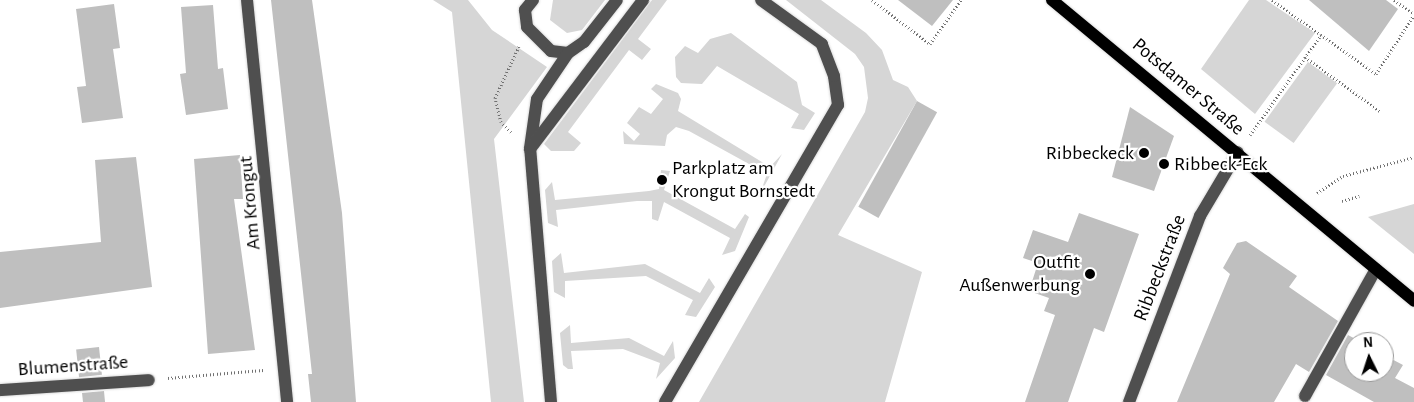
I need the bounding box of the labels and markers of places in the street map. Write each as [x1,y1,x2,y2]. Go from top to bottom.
place label: Ribbeckeck [1046,141,1134,165]
marker: Ribbeckeck [1138,147,1150,159]
place label: Ribbeck-Eck [1174,152,1267,176]
place label: Parkplatz am Krongut Bornstedt [672,156,815,203]
marker: Ribbeck-Eck [1158,158,1170,170]
marker: Parkplatz am Krongut Bornstedt [656,174,668,186]
place label: Outfit Außenwerbung [959,250,1080,297]
marker: Outfit Außenwerbung [1084,268,1096,280]

